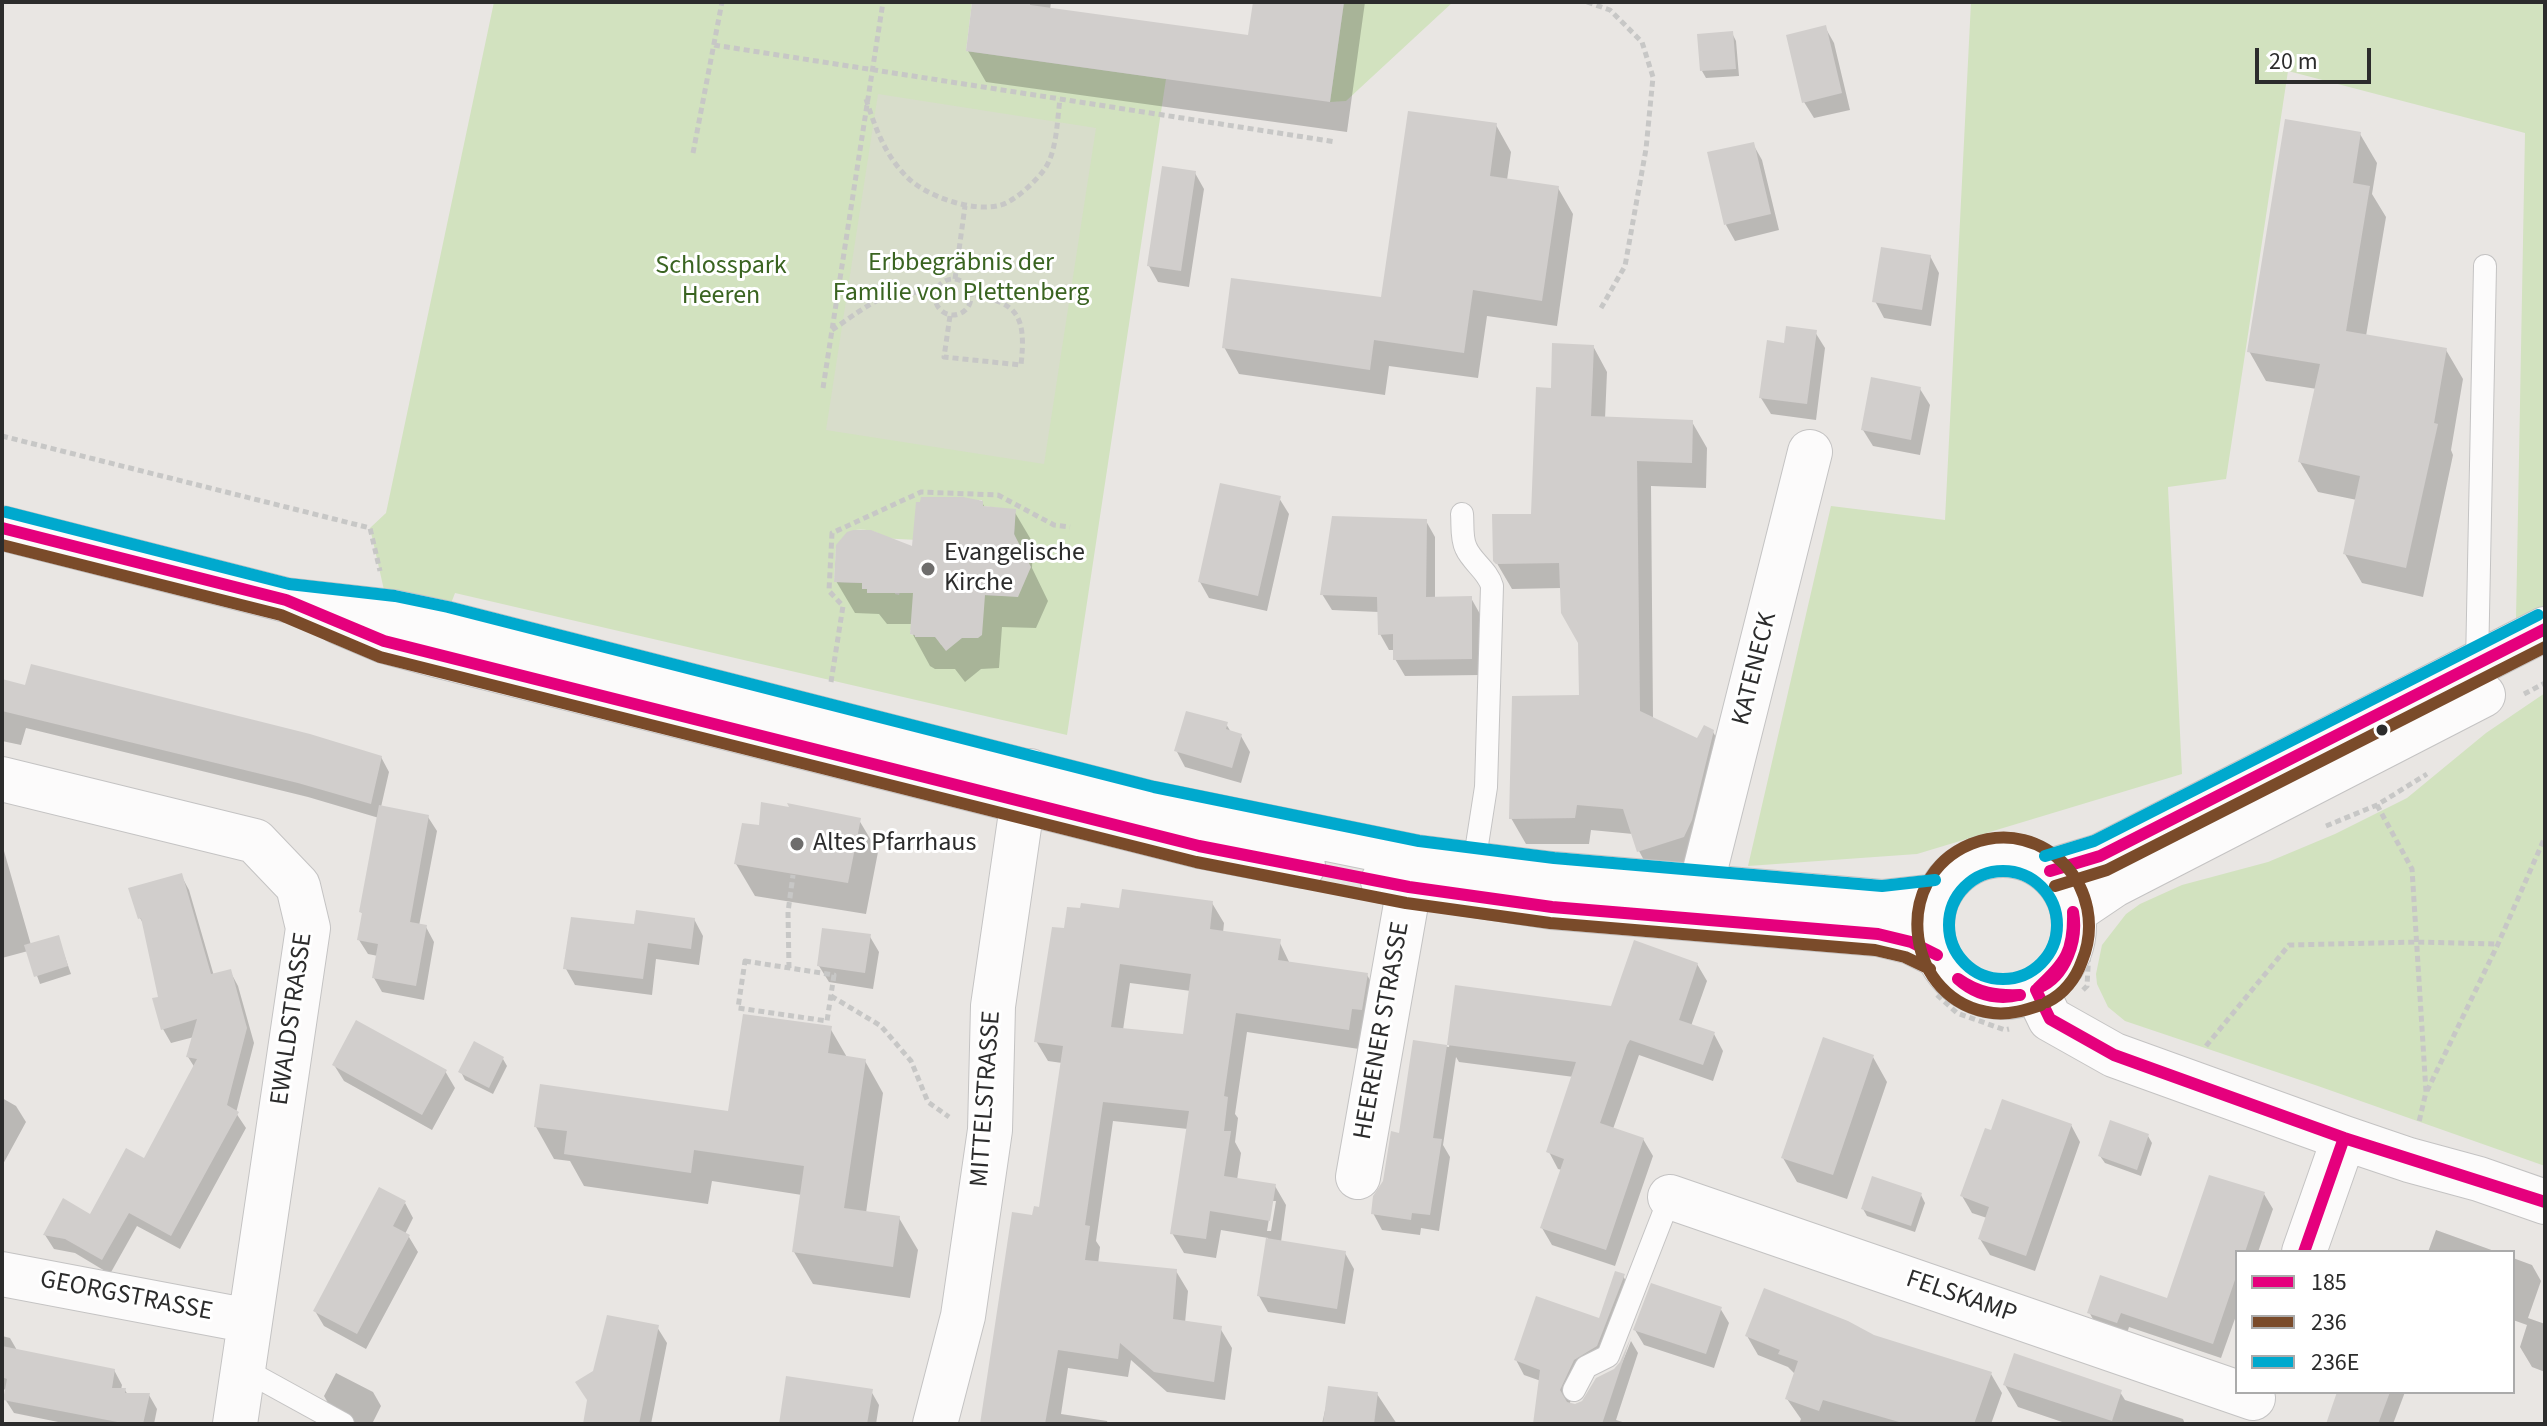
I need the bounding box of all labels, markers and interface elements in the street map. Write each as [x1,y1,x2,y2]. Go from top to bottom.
scale bar [2259,32,2375,82]
text: 20 m [2269,44,2318,79]
park label: Erbbegräbnis der Familie von Plettenberg [833,248,1089,310]
park label: Schlosspark Heeren [655,251,787,312]
place label: Evangelische Kirche [944,538,1085,600]
marker: Evangelische Kirche [919,560,937,578]
street label: KATENECK [1727,609,1785,729]
unlabelled marker [2374,722,2390,738]
place label: Altes Pfarrhaus [813,828,976,860]
marker: Altes Pfarrhaus [788,835,806,853]
street label: HEERENER STRASSE [1348,920,1418,1142]
street label: EWALDSTRASSE [265,931,321,1107]
street label: MITTELSTRASSE [965,1010,1009,1188]
legend [2235,1250,2515,1394]
street label: GEORGSTRASSE [37,1265,215,1329]
street label: FELSKAMP [1902,1265,2020,1331]
text: 185 [2311,1265,2347,1300]
text: 236 [2311,1305,2347,1340]
text: 236E [2311,1345,2359,1380]

